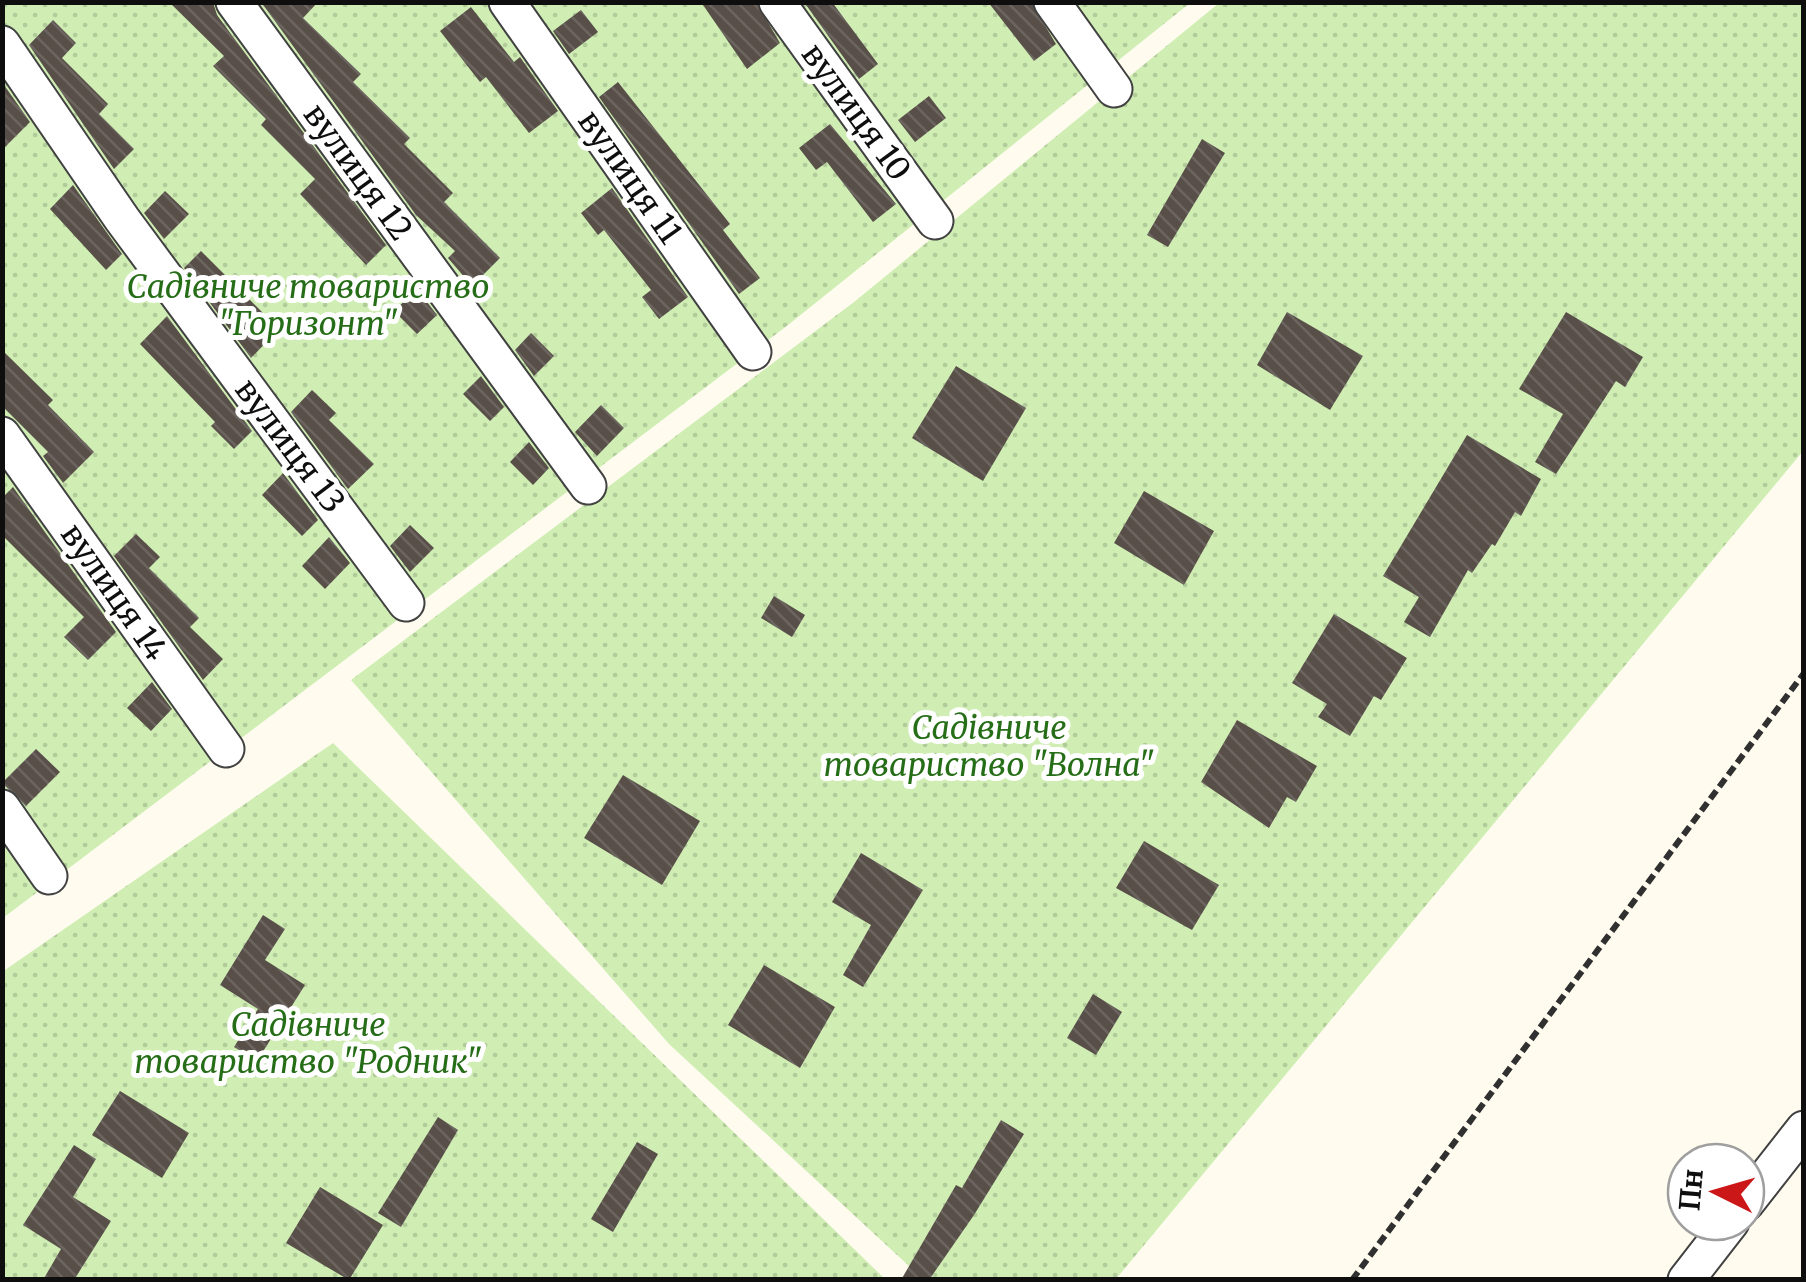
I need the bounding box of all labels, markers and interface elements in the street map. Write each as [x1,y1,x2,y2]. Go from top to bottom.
street label: вулиця 10 [793,36,919,188]
street label: вулиця 12 [295,96,421,248]
street label: вулиця 11 [569,102,691,252]
park label: Садівниче товариство "Горизонт" [127,267,489,344]
street label: вулиця 13 [226,371,354,521]
street label: вулиця 14 [52,516,176,669]
park label: Садівниче товариство "Волна" [824,708,1154,785]
park label: Садівниче товариство "Родник" [134,1005,482,1082]
north arrow [1666,1142,1766,1242]
text: Пн [1671,1167,1711,1212]

